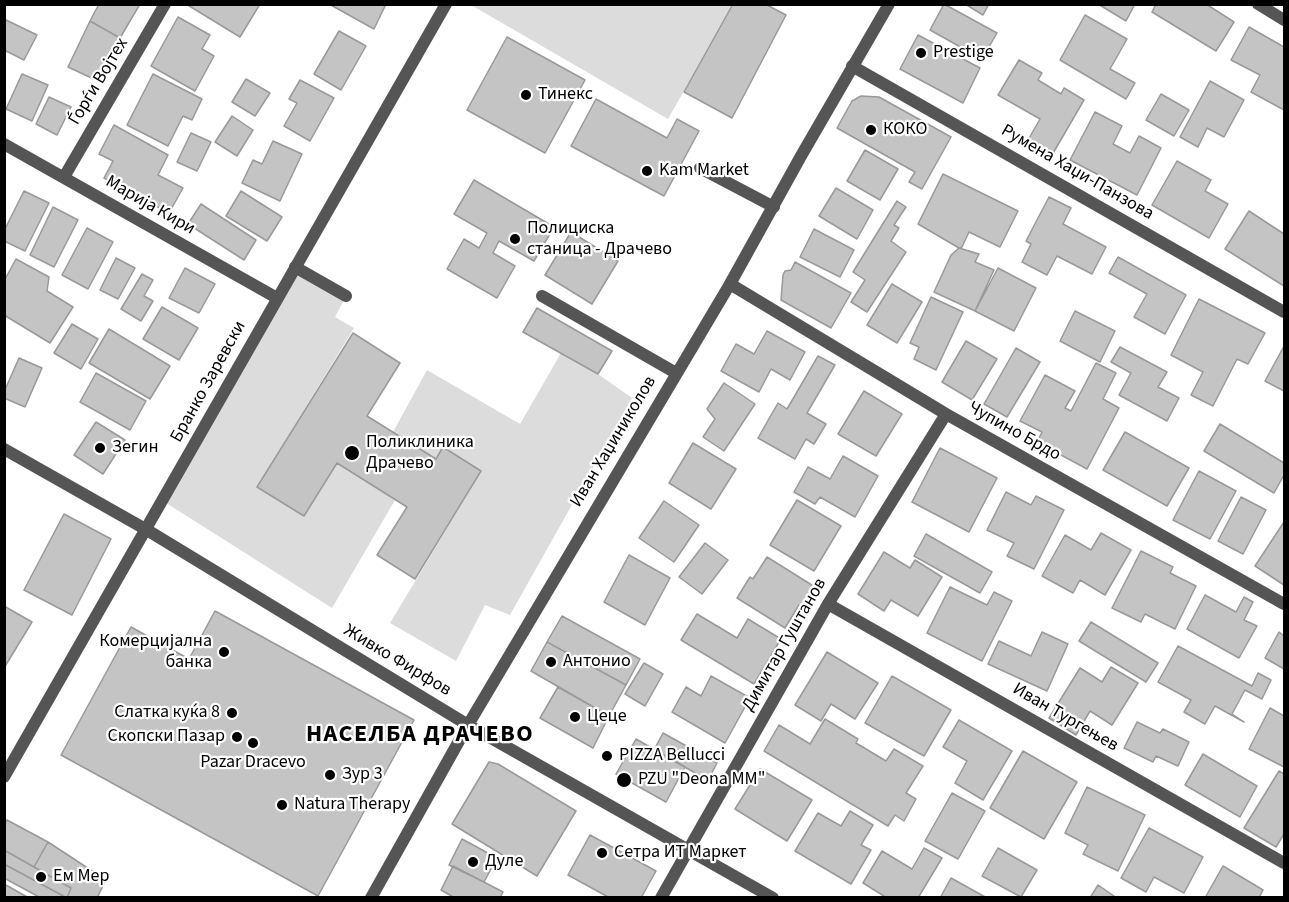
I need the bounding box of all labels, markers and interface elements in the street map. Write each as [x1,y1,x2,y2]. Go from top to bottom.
street label: Ѓорѓи Војтех [65,35,133,129]
place label: Prestige [933,42,994,64]
marker: Prestige [914,46,928,60]
place label: Тинекс [538,84,593,106]
marker: Тинекс [519,88,533,102]
place label: КОКО [883,119,927,141]
street label: Румена Хаџи-Панзова [997,120,1157,226]
marker: КОКО [864,123,878,137]
place label: Kam Market [659,160,749,182]
marker: Kam Market [640,164,654,178]
street label: Марија Кири [101,172,199,240]
place label: Полициска станица - Драчево [527,218,672,260]
marker: Полициска станица - Драчево [508,232,522,246]
street label: Бранко Заревски [167,317,251,447]
street label: Иван Хаџиниколов [566,372,662,512]
street label: Чупино Брдо [964,398,1064,466]
place label: Поликлиника Драчево [366,432,474,474]
place label: Зегин [112,437,159,459]
marker: Зегин [93,441,107,455]
marker: Поликлиника Драчево [343,444,361,462]
street label: Димитар Гуштанов [738,575,832,715]
street label: Живко Фирфов [339,620,455,702]
place label: Комерцијална банка [99,631,212,674]
marker: Комерцијална банка [217,645,231,659]
place label: Антонио [563,651,631,673]
marker: Антонио [544,655,558,669]
street label: Иван Тургењев [1008,679,1122,757]
place label: Слатка куќа 8 [114,702,220,724]
marker: Слатка куќа 8 [225,706,239,720]
place label: Цеце [587,706,627,728]
marker: Цеце [568,710,582,724]
district label: НАСЕЛБА ДРАЧЕВО [306,722,534,750]
place label: Скопски Пазар [108,726,225,748]
marker: Скопски Пазар [230,730,244,744]
marker: Pazar Dracevo [246,736,260,750]
place label: PIZZA Bellucci [619,745,725,767]
marker: PIZZA Bellucci [600,749,614,763]
place label: Pazar Dracevo [200,752,306,774]
place label: Зур 3 [342,764,383,786]
marker: Зур 3 [323,768,337,782]
place label: PZU "Deona MM" [638,769,765,791]
marker: PZU "Deona MM" [615,771,633,789]
place label: Natura Therapy [294,794,410,816]
marker: Natura Therapy [275,798,289,812]
place label: Сетра ИТ Маркет [614,842,747,864]
marker: Сетра ИТ Маркет [595,846,609,860]
place label: Дуле [485,851,523,873]
marker: Дуле [466,855,480,869]
place label: Ем Мер [53,866,109,888]
marker: Ем Мер [34,870,48,884]

